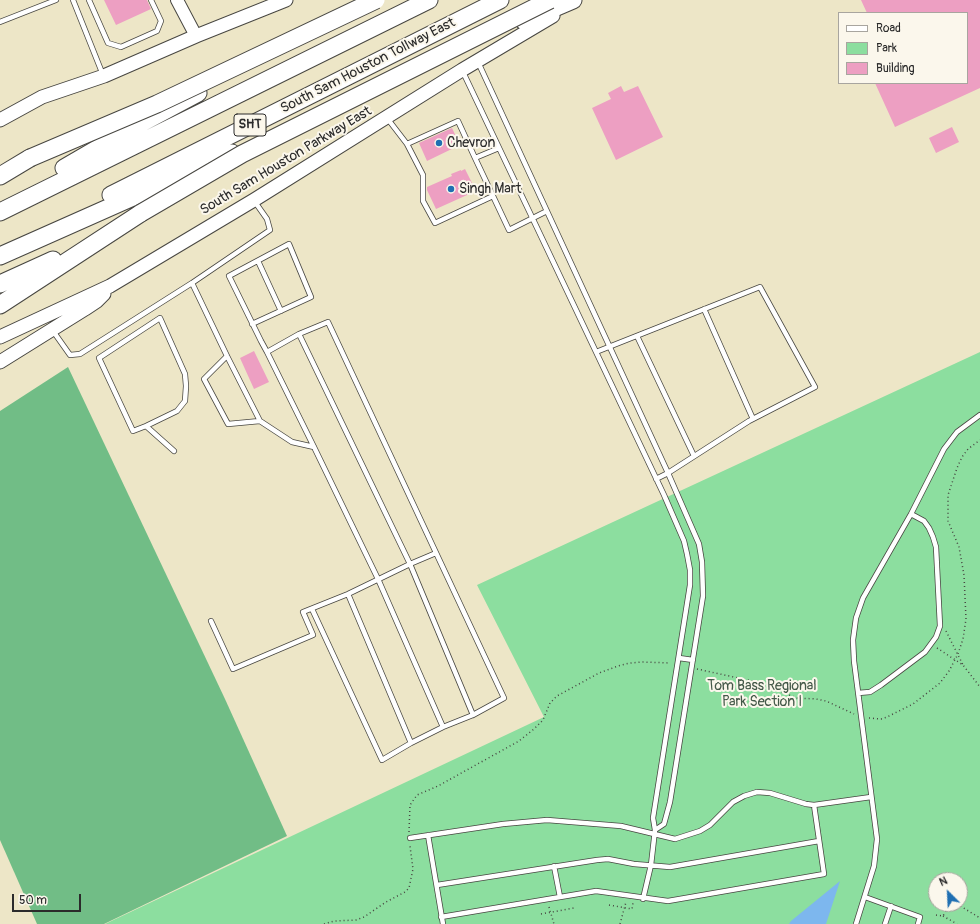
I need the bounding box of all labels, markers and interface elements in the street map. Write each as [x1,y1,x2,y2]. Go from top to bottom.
legend [838,12,968,84]
street label: South Sam Houston Tollway East [278,15,458,117]
text: Road [876,21,901,36]
text: Park [876,41,897,56]
text: Building [876,61,915,76]
street label: South Sam Houston Parkway East [197,103,375,219]
road number: SHT [234,114,266,136]
place label: Chevron [447,135,495,151]
marker: Chevron [434,138,444,148]
place label: Singh Mart [459,181,521,197]
marker: Singh Mart [446,184,456,194]
park label: Tom Bass Regional Park Section I [707,678,817,710]
north arrow [928,872,968,912]
text: N [937,874,949,889]
scale bar [14,886,83,912]
text: 50 m [19,893,47,908]

